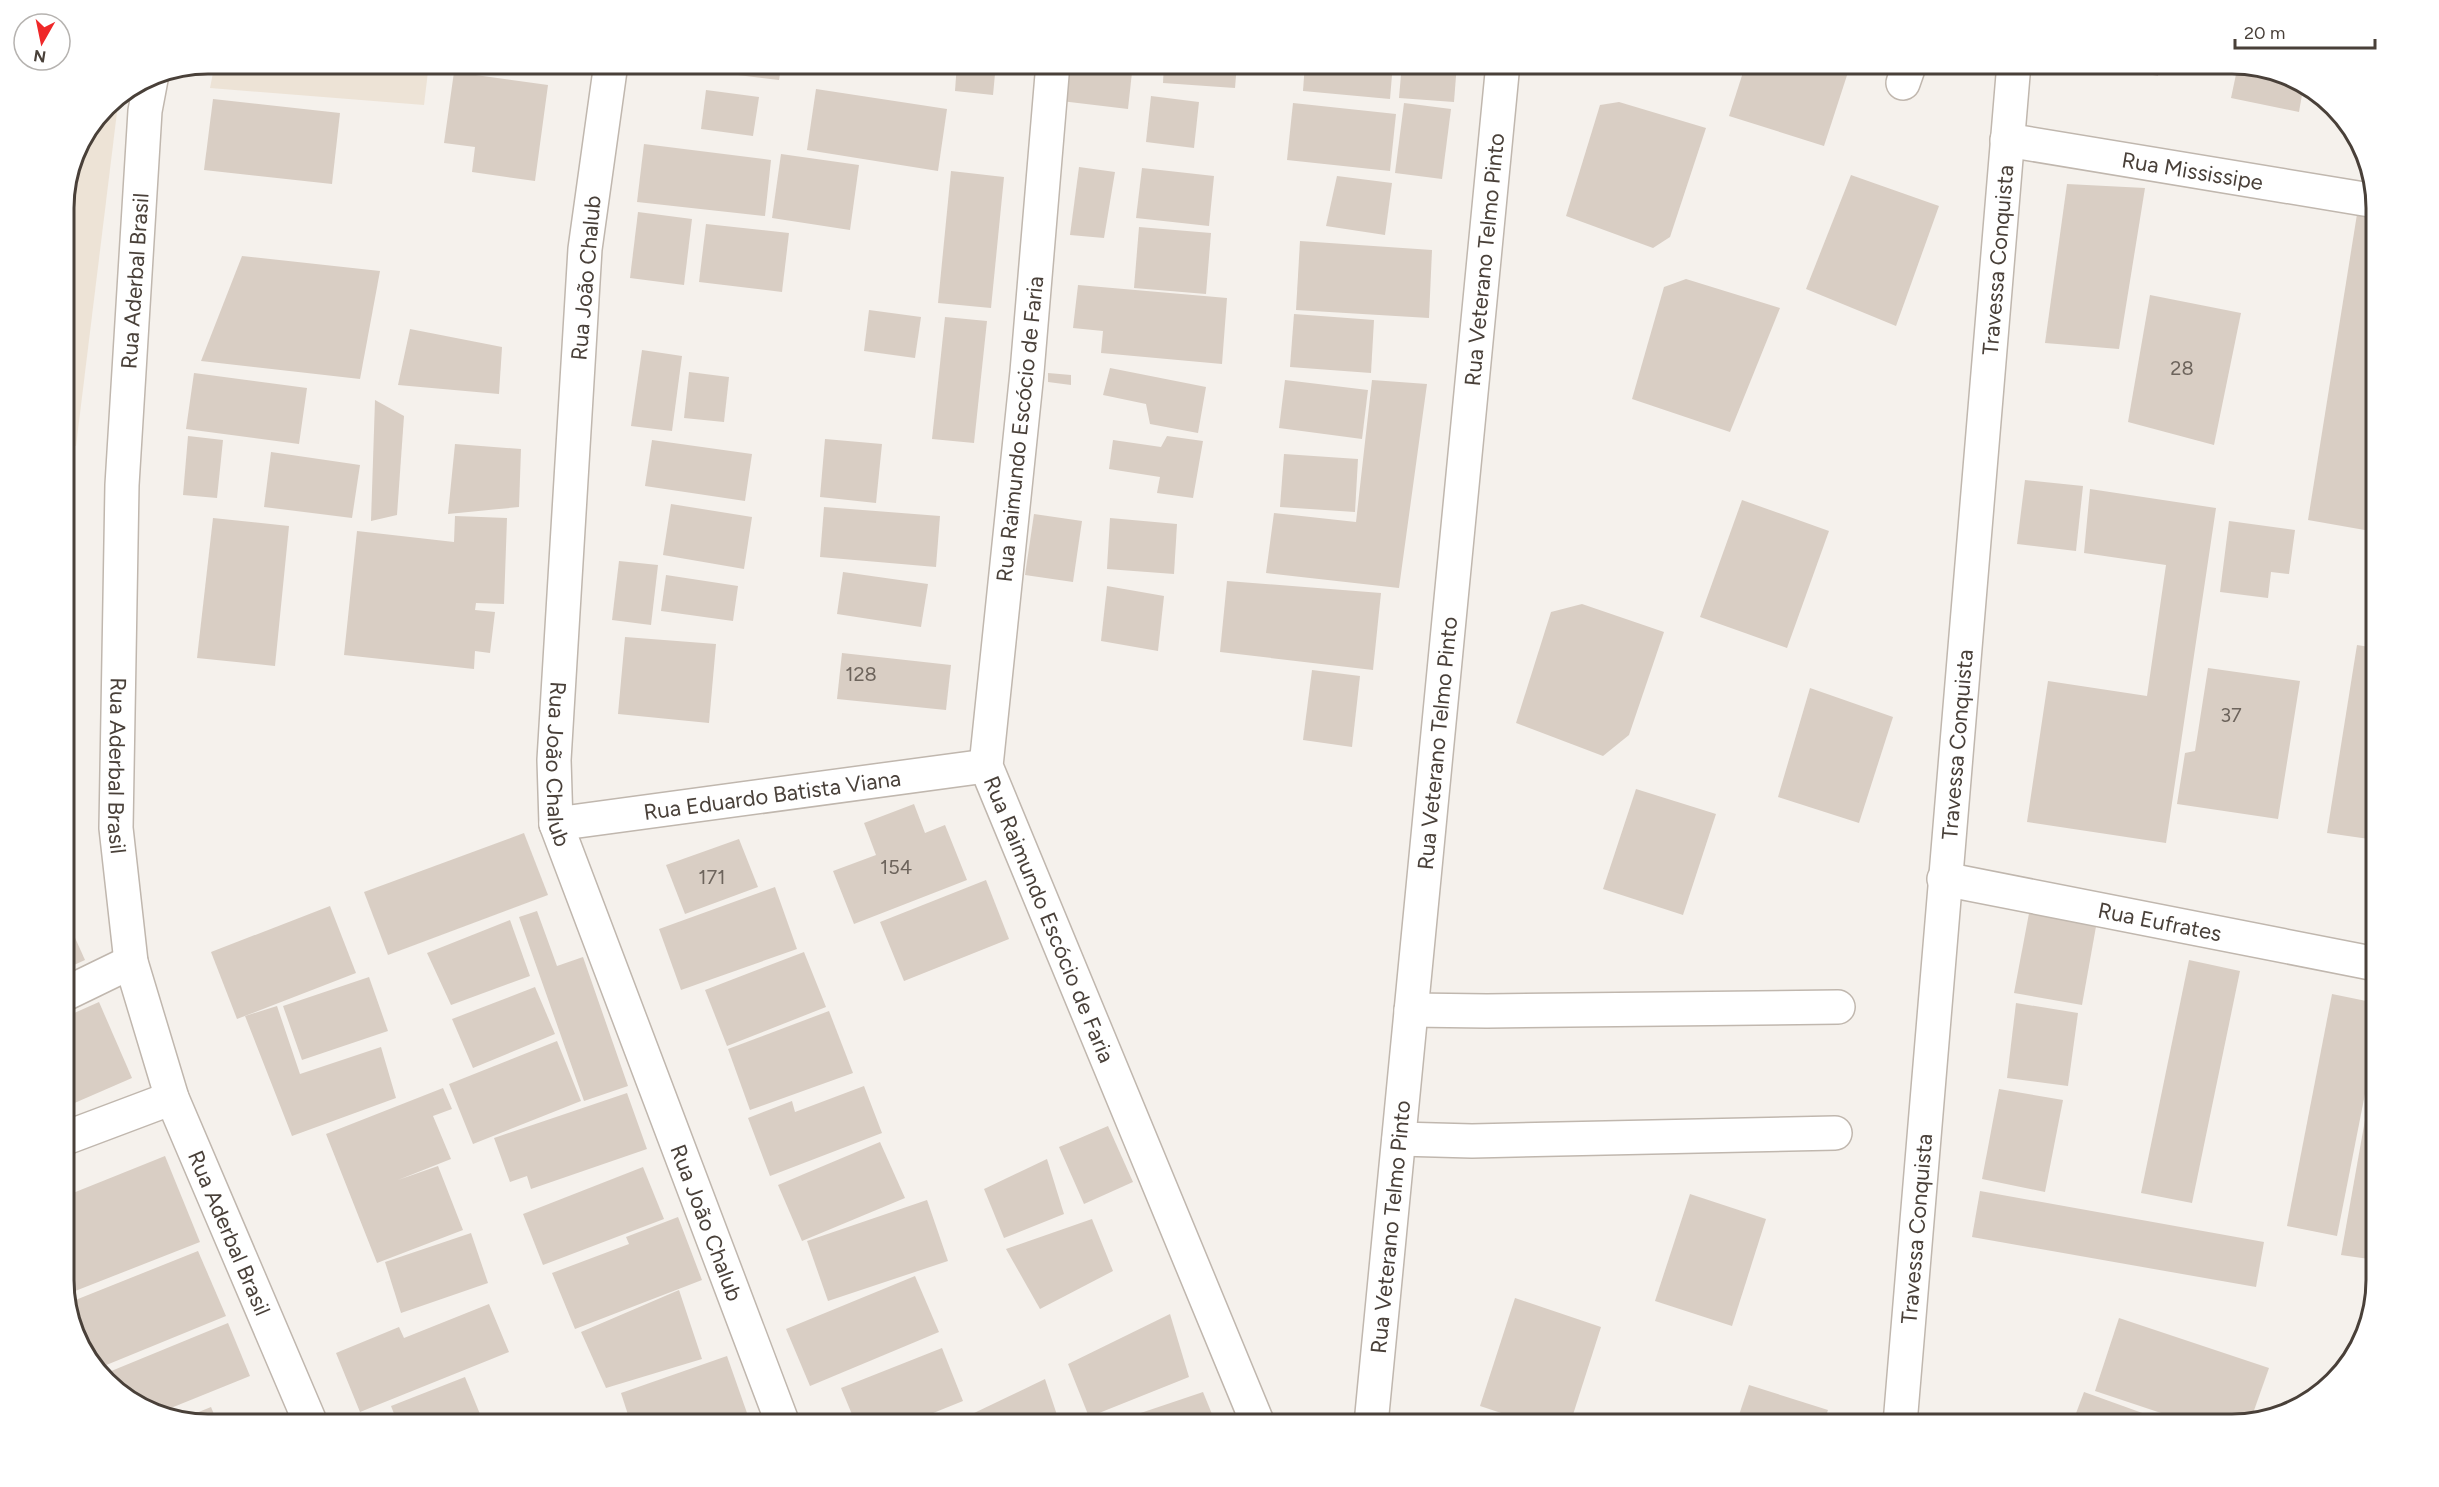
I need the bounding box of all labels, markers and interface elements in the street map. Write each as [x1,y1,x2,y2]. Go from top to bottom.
north arrow [12,12,72,72]
scale bar [2235,12,2374,50]
text: 20 m [2244,22,2285,44]
text: N [32,46,47,67]
street label: Rua Veterano Telmo Pinto [1458,132,1510,387]
street label: Rua Mississipe [2120,146,2265,196]
street label: Travessa Conquista [1976,164,2019,356]
street label: Rua Aderbal Brasil [115,192,155,370]
street label: Rua João Chalub [565,194,607,362]
street label: Rua Raimundo Escócio de Faria [991,275,1049,583]
house number: 28 [2170,356,2194,380]
street label: Rua Veterano Telmo Pinto [1411,615,1463,871]
street label: Travessa Conquista [1936,648,1978,841]
house number: 128 [845,662,877,686]
street label: Rua Aderbal Brasil [102,677,132,855]
street label: Rua João Chalub [540,681,577,850]
house number: 37 [2220,703,2242,727]
street label: Rua Eduardo Batista Viana [642,764,902,826]
street label: Rua Raimundo Escócio de Faria [978,772,1121,1067]
house number: 154 [880,855,912,879]
house number: 171 [698,865,726,889]
street label: Rua Eufrates [2096,896,2224,947]
street label: Rua Veterano Telmo Pinto [1364,1099,1416,1355]
street label: Travessa Conquista [1895,1132,1938,1325]
street label: Rua João Chalub [665,1140,749,1305]
street label: Rua Aderbal Brasil [182,1146,277,1319]

